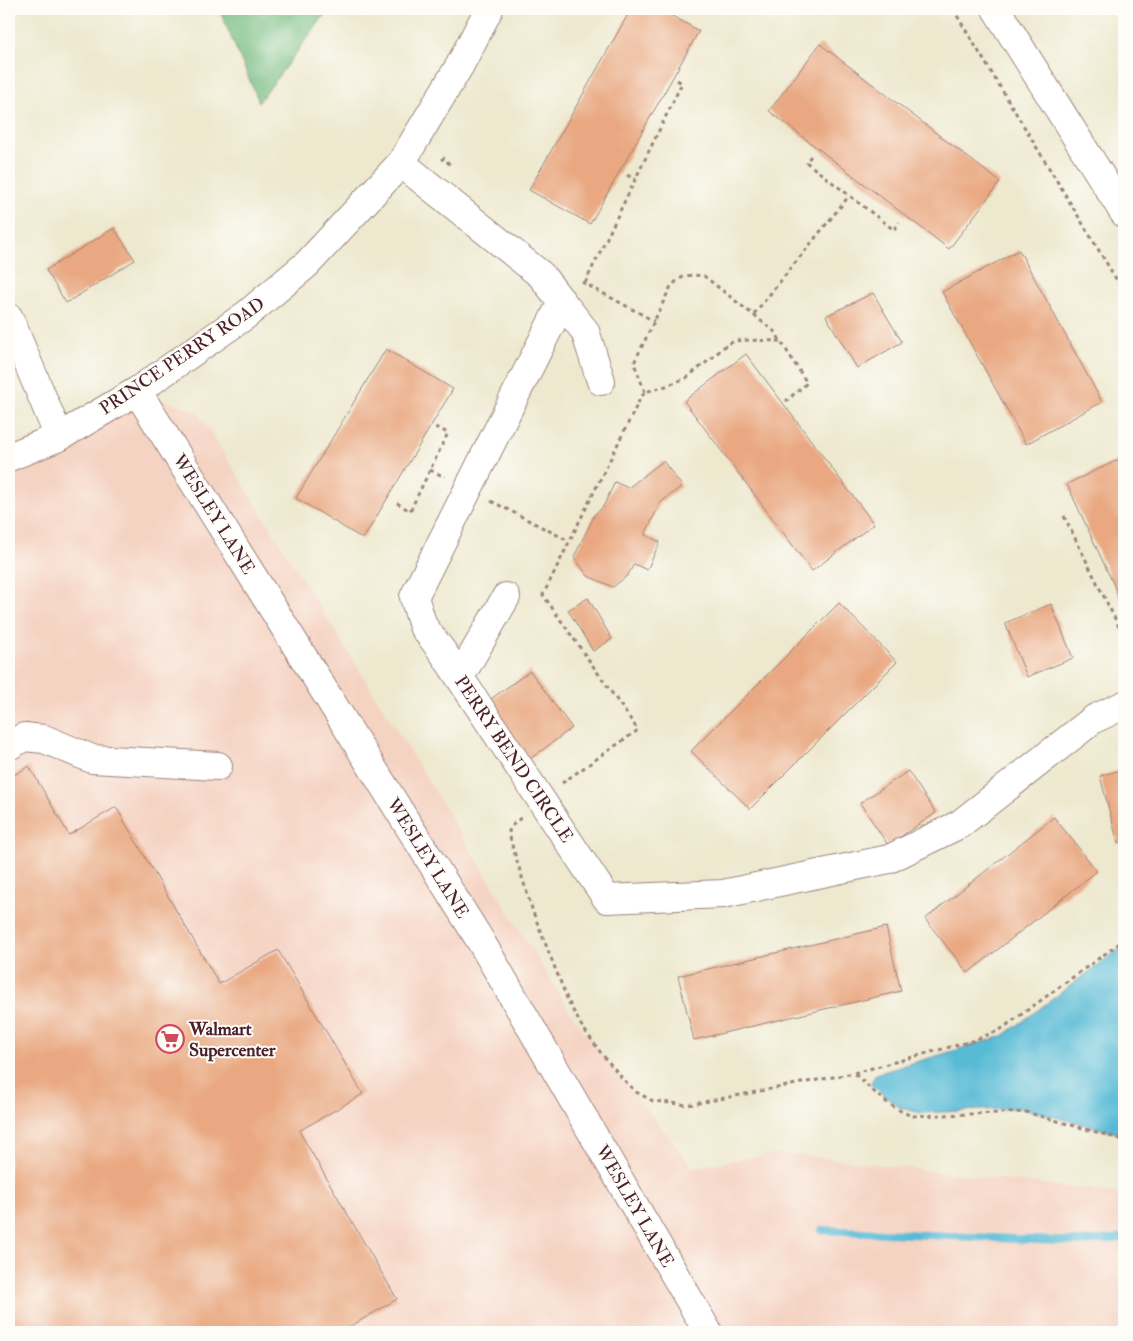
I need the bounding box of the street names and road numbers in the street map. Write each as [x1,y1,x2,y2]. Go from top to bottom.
street label: PRINCE PERRY ROAD [95,293,269,420]
street label: WESLEY LANE [167,449,260,579]
street label: PERRY BEND CIRCLE [449,671,578,847]
street label: WESLEY LANE [381,793,474,923]
street label: WESLEY LANE [590,1140,679,1272]

